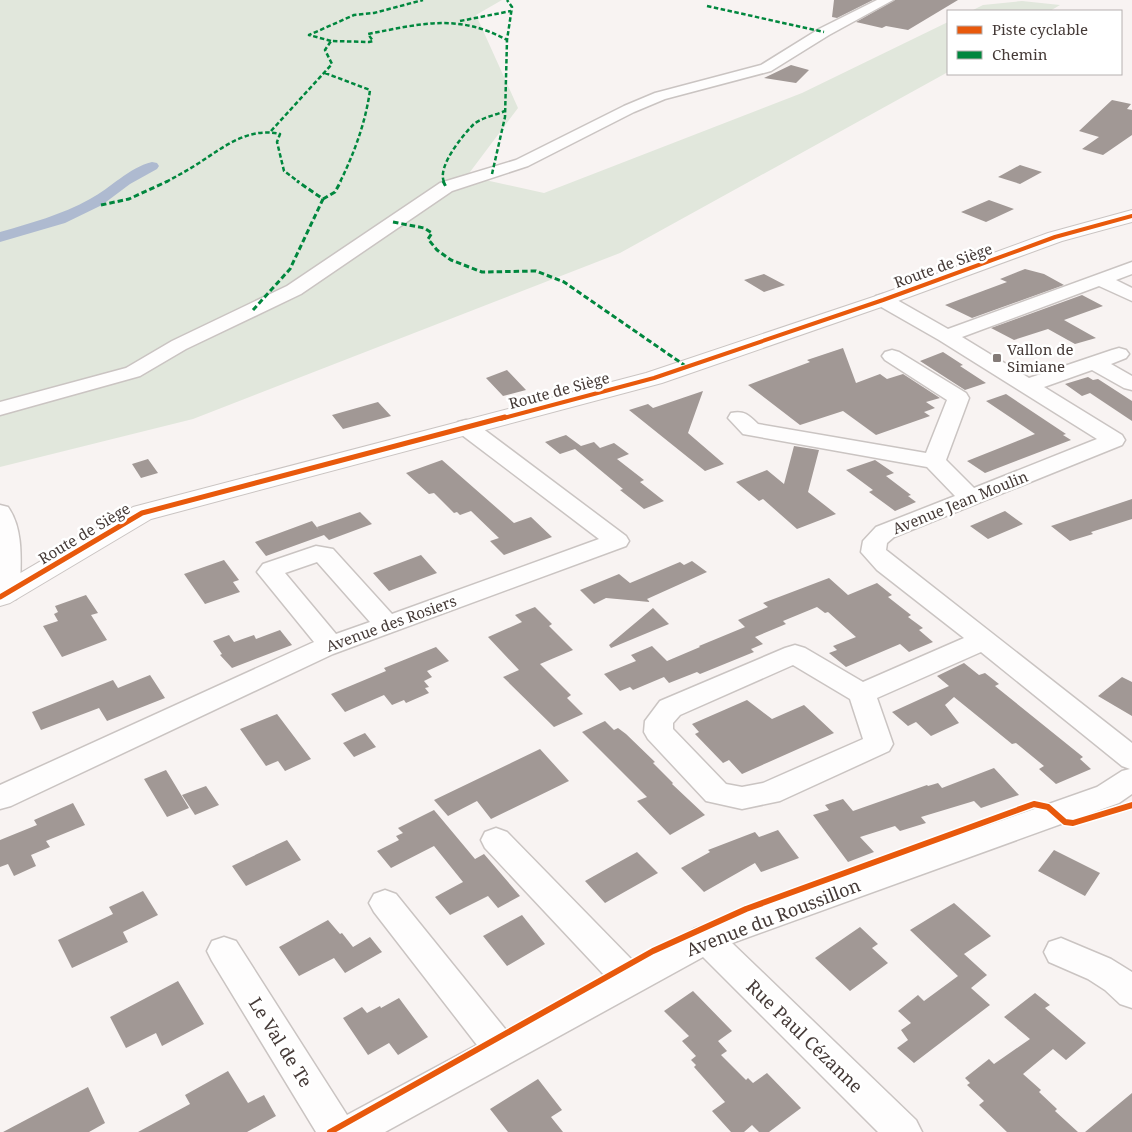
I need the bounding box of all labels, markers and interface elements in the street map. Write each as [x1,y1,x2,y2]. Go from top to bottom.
legend [947,10,1122,75]
text: Piste cyclable [992,19,1088,39]
text: Chemin [992,44,1048,64]
street label: Route de Siège [891,238,995,292]
place label: Vallon de Simiane [1007,339,1073,376]
marker: Vallon de Simiane [991,352,1003,364]
street label: Route de Siège [506,367,612,413]
street label: Avenue Jean Moulin [889,466,1031,538]
street label: Route de Siège [35,498,133,568]
street label: Avenue des Rosiers [323,590,459,656]
street label: Avenue du Roussillon [682,873,864,961]
street label: Rue Paul Cézanne [742,974,868,1098]
street label: Le Val de Te [244,992,318,1092]

